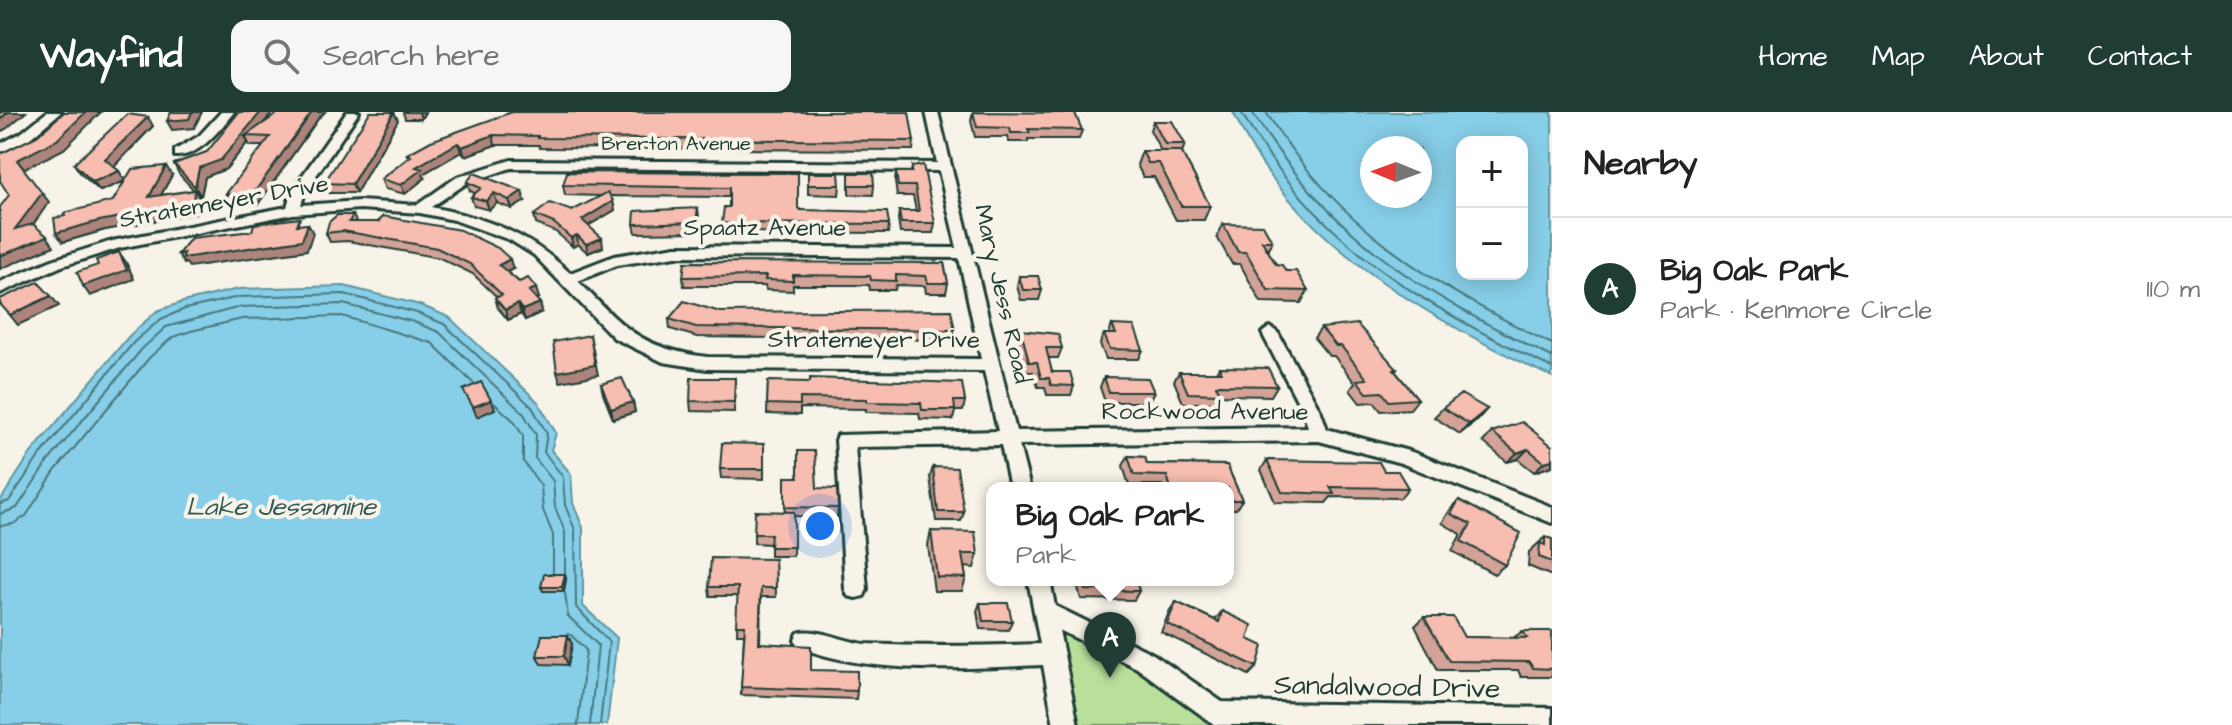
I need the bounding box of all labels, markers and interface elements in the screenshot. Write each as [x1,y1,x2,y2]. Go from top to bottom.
search box [231,20,791,92]
text: Wayfind [40,30,183,82]
icon: search [259,34,303,78]
text: Search here [323,35,500,77]
text: Home [1758,37,1828,76]
text: Map [1872,37,1925,76]
text: About [1969,37,2044,76]
text: Contact [2088,37,2192,76]
street label: Brerton Avenue [601,130,751,158]
north arrow [1360,136,1432,208]
map controls [1456,136,1528,280]
button: + [1456,136,1528,208]
text: Nearby [1584,140,1698,188]
street label: Stratemeyer Drive [117,167,331,238]
street label: Mary Jess Road [964,201,1039,387]
button: − [1456,208,1528,280]
street label: Spaatz Avenue [684,211,846,245]
text: Big Oak Park [1660,250,1849,292]
text: A [1602,271,1618,307]
text: 110 m [2146,271,2200,307]
text: Park · Kenmore Circle [1660,292,1932,328]
street label: Stratemeyer Drive [768,323,980,358]
street label: Rockwood Avenue [1102,395,1308,429]
popup [986,482,1234,586]
water label: Lake Jessamine [186,489,378,525]
text: Big Oak Park [1016,495,1204,537]
your location [800,506,840,546]
text: Park [1016,537,1076,573]
pin: A [1084,612,1136,678]
street label: Sandalwood Drive [1273,666,1501,708]

